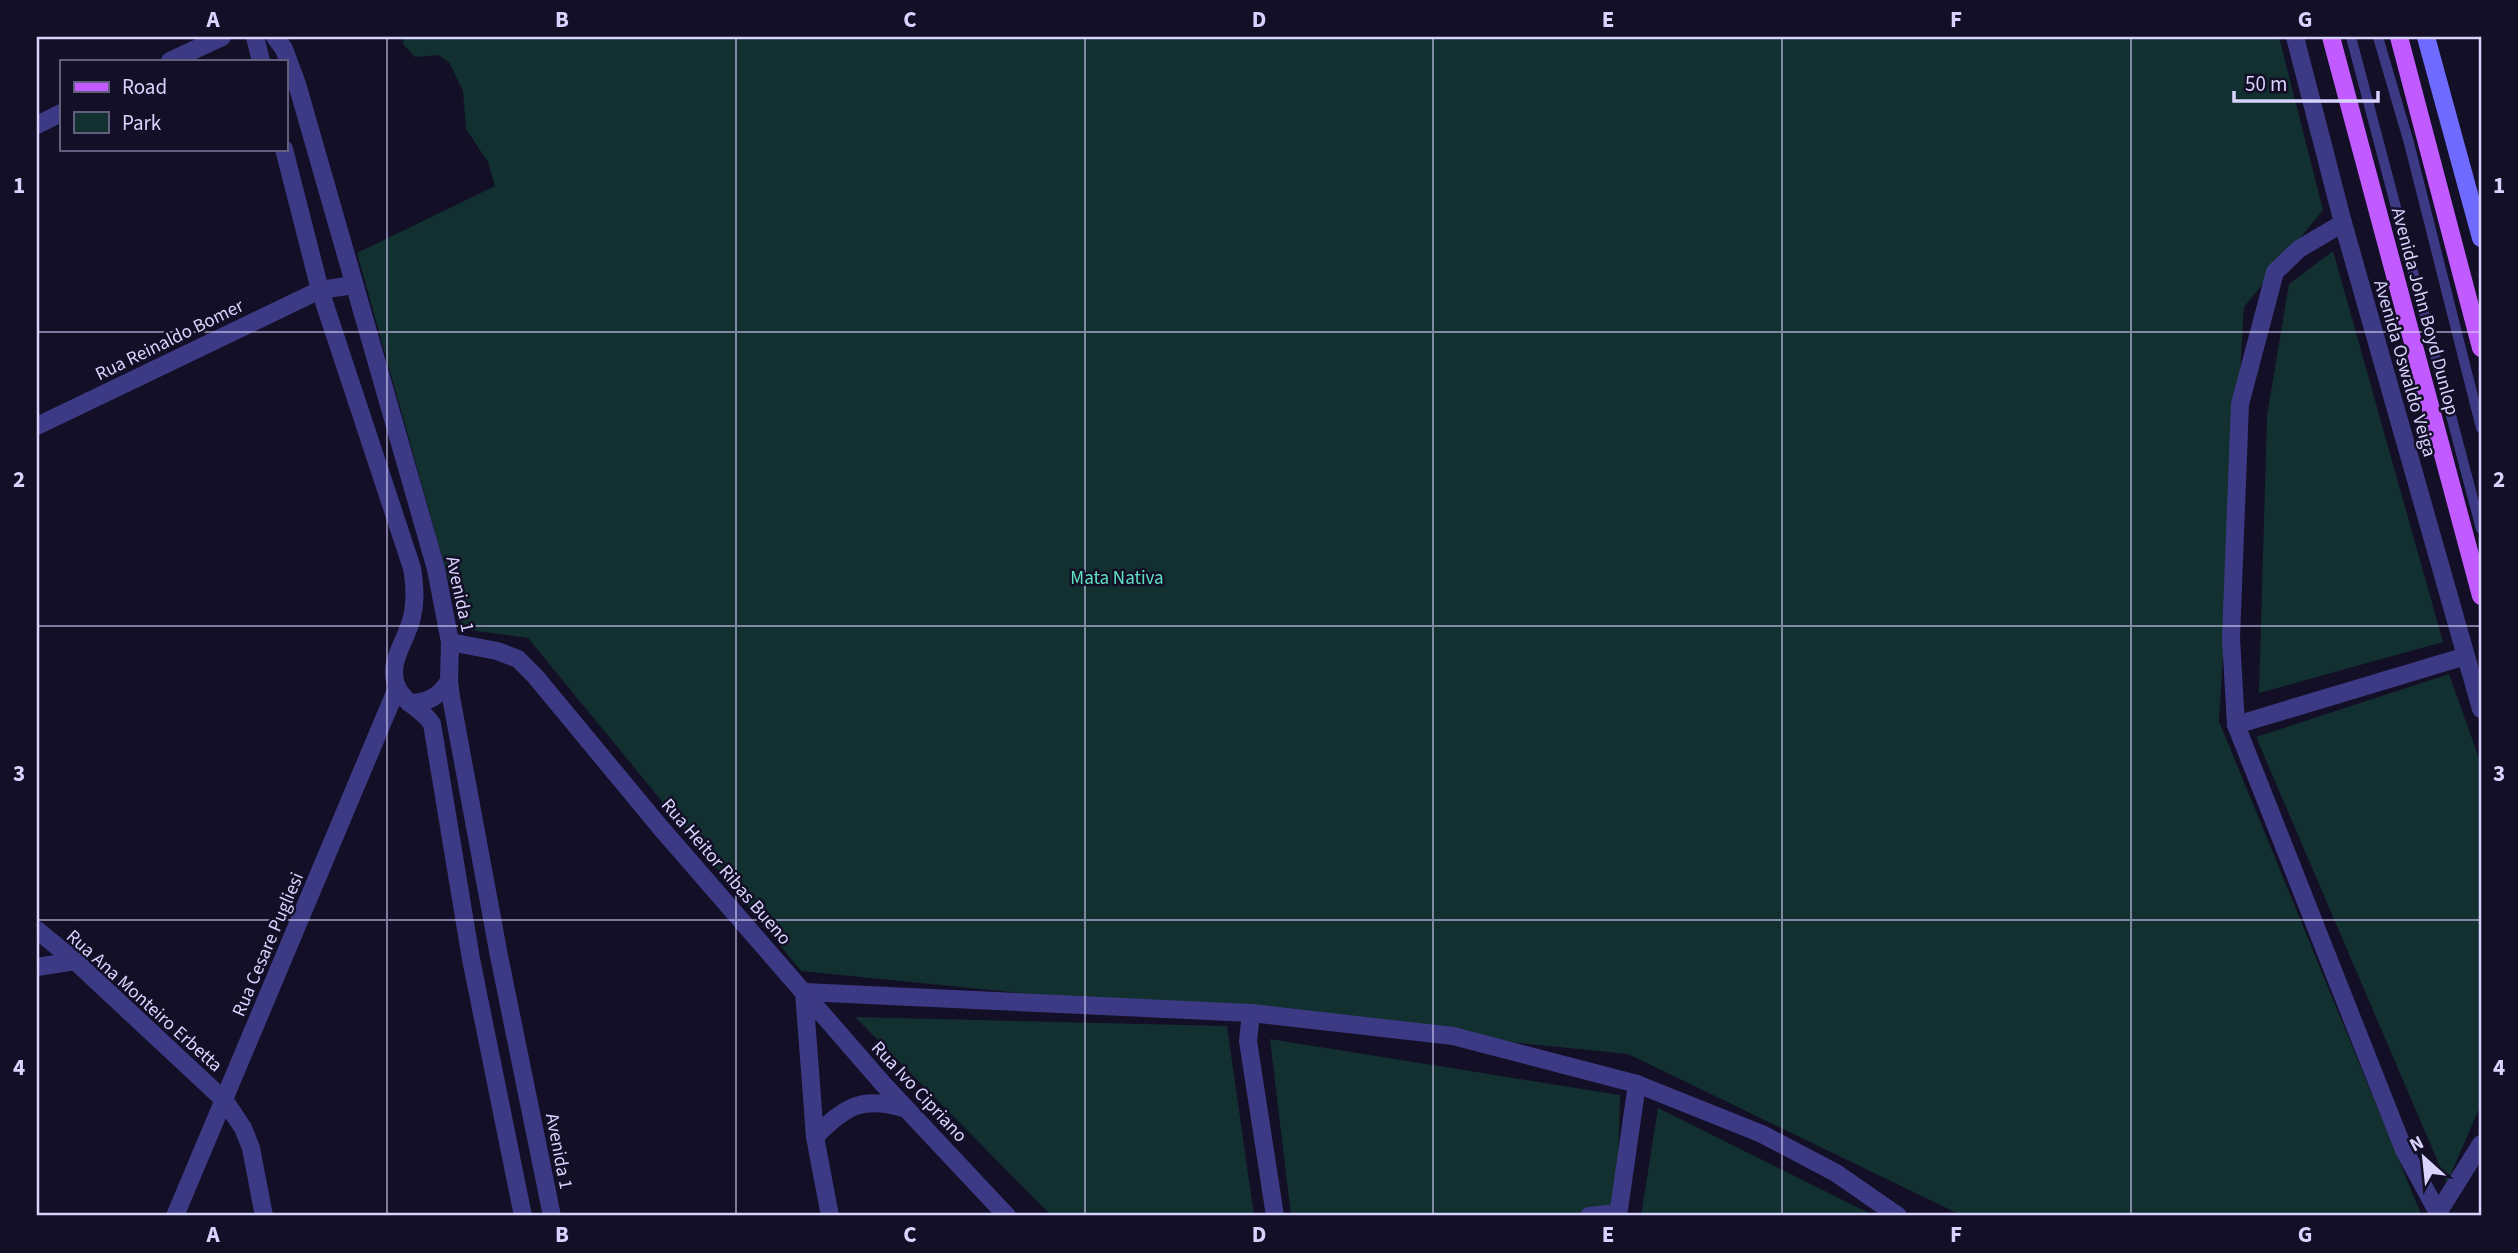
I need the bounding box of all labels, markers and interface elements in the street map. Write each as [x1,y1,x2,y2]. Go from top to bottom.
text: A [205,3,220,36]
text: B [555,3,569,36]
text: C [903,3,917,36]
text: D [1252,3,1266,36]
text: E [1602,3,1614,36]
text: F [1950,3,1962,36]
text: G [2298,3,2312,36]
legend [60,60,287,150]
scale bar [2234,60,2378,104]
text: 50 m [2245,69,2287,99]
text: Road [122,72,167,102]
text: Park [122,108,162,138]
text: 1 [13,169,25,202]
text: 1 [2493,169,2505,202]
street label: Avenida John Boyd Dunlop [2384,205,2465,418]
street label: Avenida Oswaldo Veiga [2366,277,2443,460]
street label: Rua Reinaldo Bomer [91,293,249,388]
text: 2 [13,463,25,496]
text: 2 [2493,463,2505,496]
street label: Avenida 1 [438,554,481,635]
park label: Mata Nativa [1070,565,1164,592]
text: 3 [13,757,25,790]
text: 3 [2493,757,2505,790]
street label: Rua Heitor Ribas Bueno [654,793,797,951]
street label: Rua Cesare Pugliesi [226,868,311,1021]
street label: Rua Ana Monteiro Erbetta [60,924,228,1079]
street label: Rua Ivo Cipriano [865,1035,973,1149]
text: 4 [13,1051,25,1084]
text: 4 [2493,1051,2505,1084]
street label: Avenida 1 [538,1111,579,1192]
north arrow [2388,1124,2458,1194]
text: N [2405,1129,2429,1159]
text: A [205,1218,220,1251]
text: B [555,1218,569,1251]
text: C [903,1218,917,1251]
text: D [1252,1218,1266,1251]
text: E [1602,1218,1614,1251]
text: F [1950,1218,1962,1251]
text: G [2298,1218,2312,1251]

